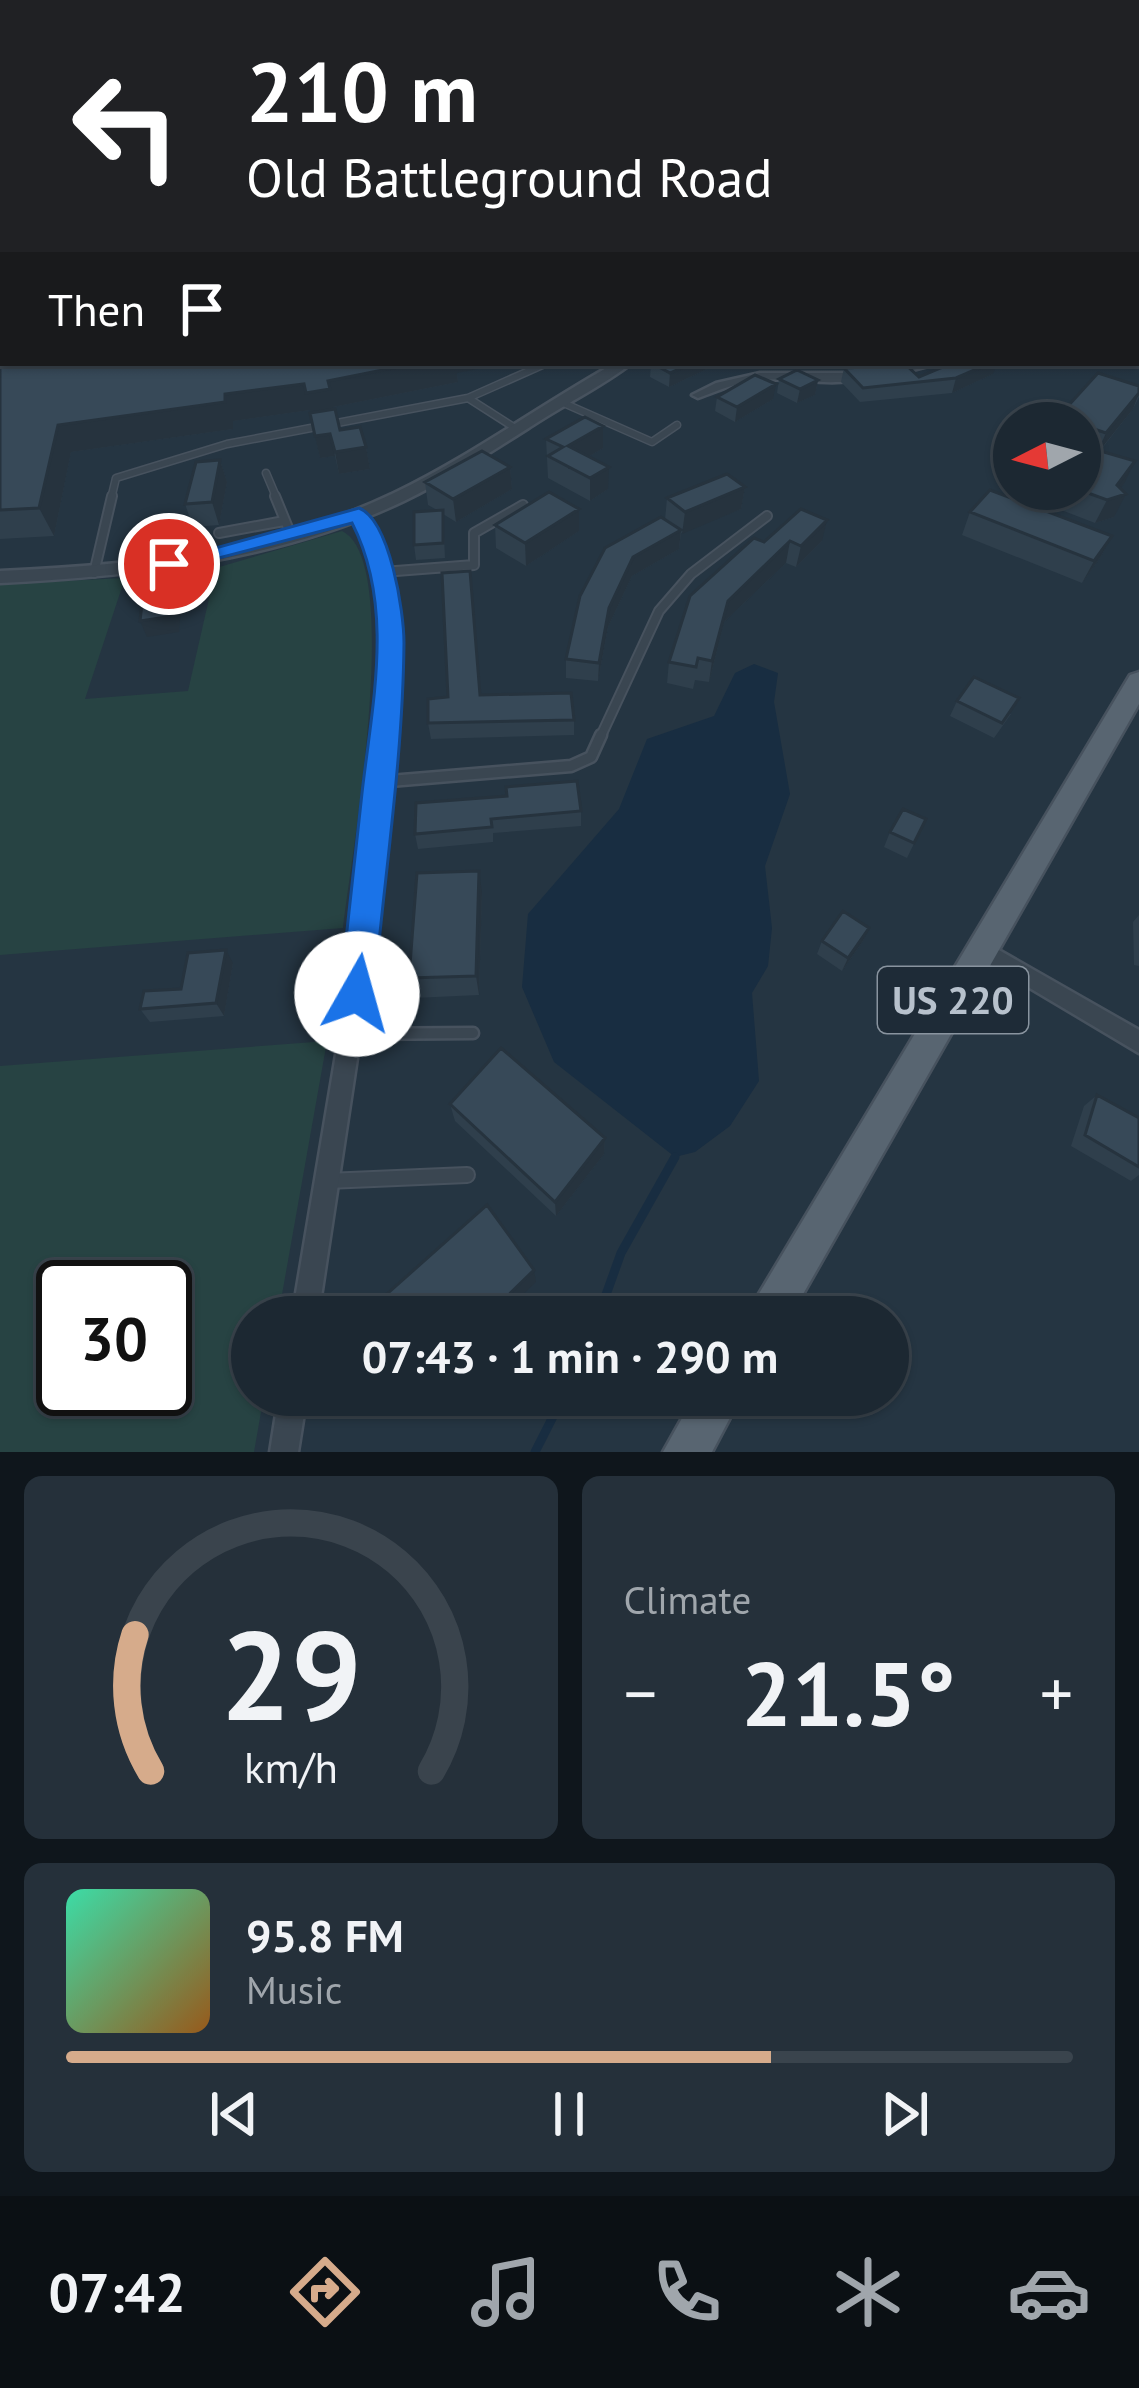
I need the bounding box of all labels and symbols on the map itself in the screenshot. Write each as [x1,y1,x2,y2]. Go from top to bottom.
north arrow [993,402,1101,510]
pin [118,513,220,615]
position arrow [294,931,420,1057]
road number: US 220 [878,967,1028,1033]
speed limit sign: 30 [36,1260,192,1416]

